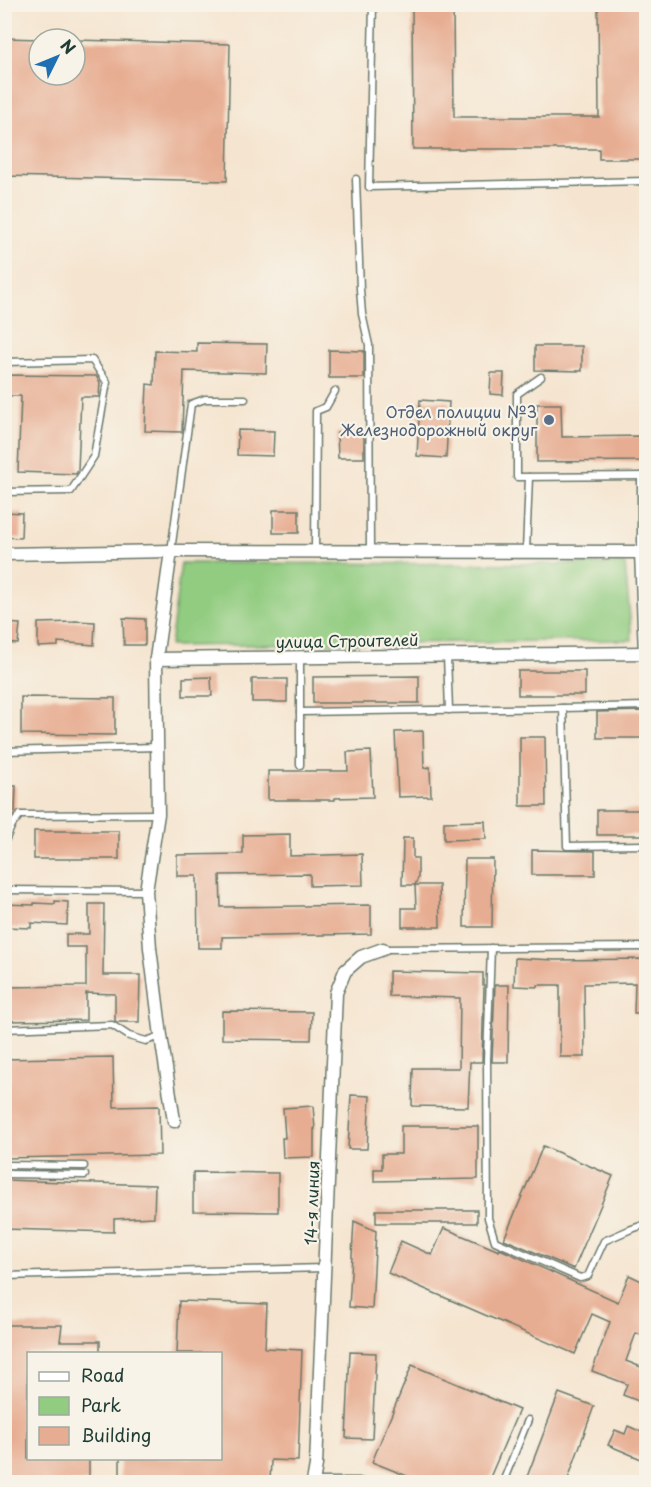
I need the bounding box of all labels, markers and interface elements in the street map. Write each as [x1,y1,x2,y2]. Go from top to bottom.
north arrow [27,27,87,87]
text: N [56,33,82,59]
place label: Отдел полиции №3 Железнодорожный округ [340,399,538,441]
marker: Отдел полиции №3 Железнодорожный округ [542,413,556,427]
street label: улица Строителей [275,627,419,653]
street label: 14-я линия [298,1160,324,1246]
legend [27,1352,222,1460]
text: Road [81,1361,125,1388]
text: Park [81,1391,121,1418]
text: Building [81,1421,151,1448]

